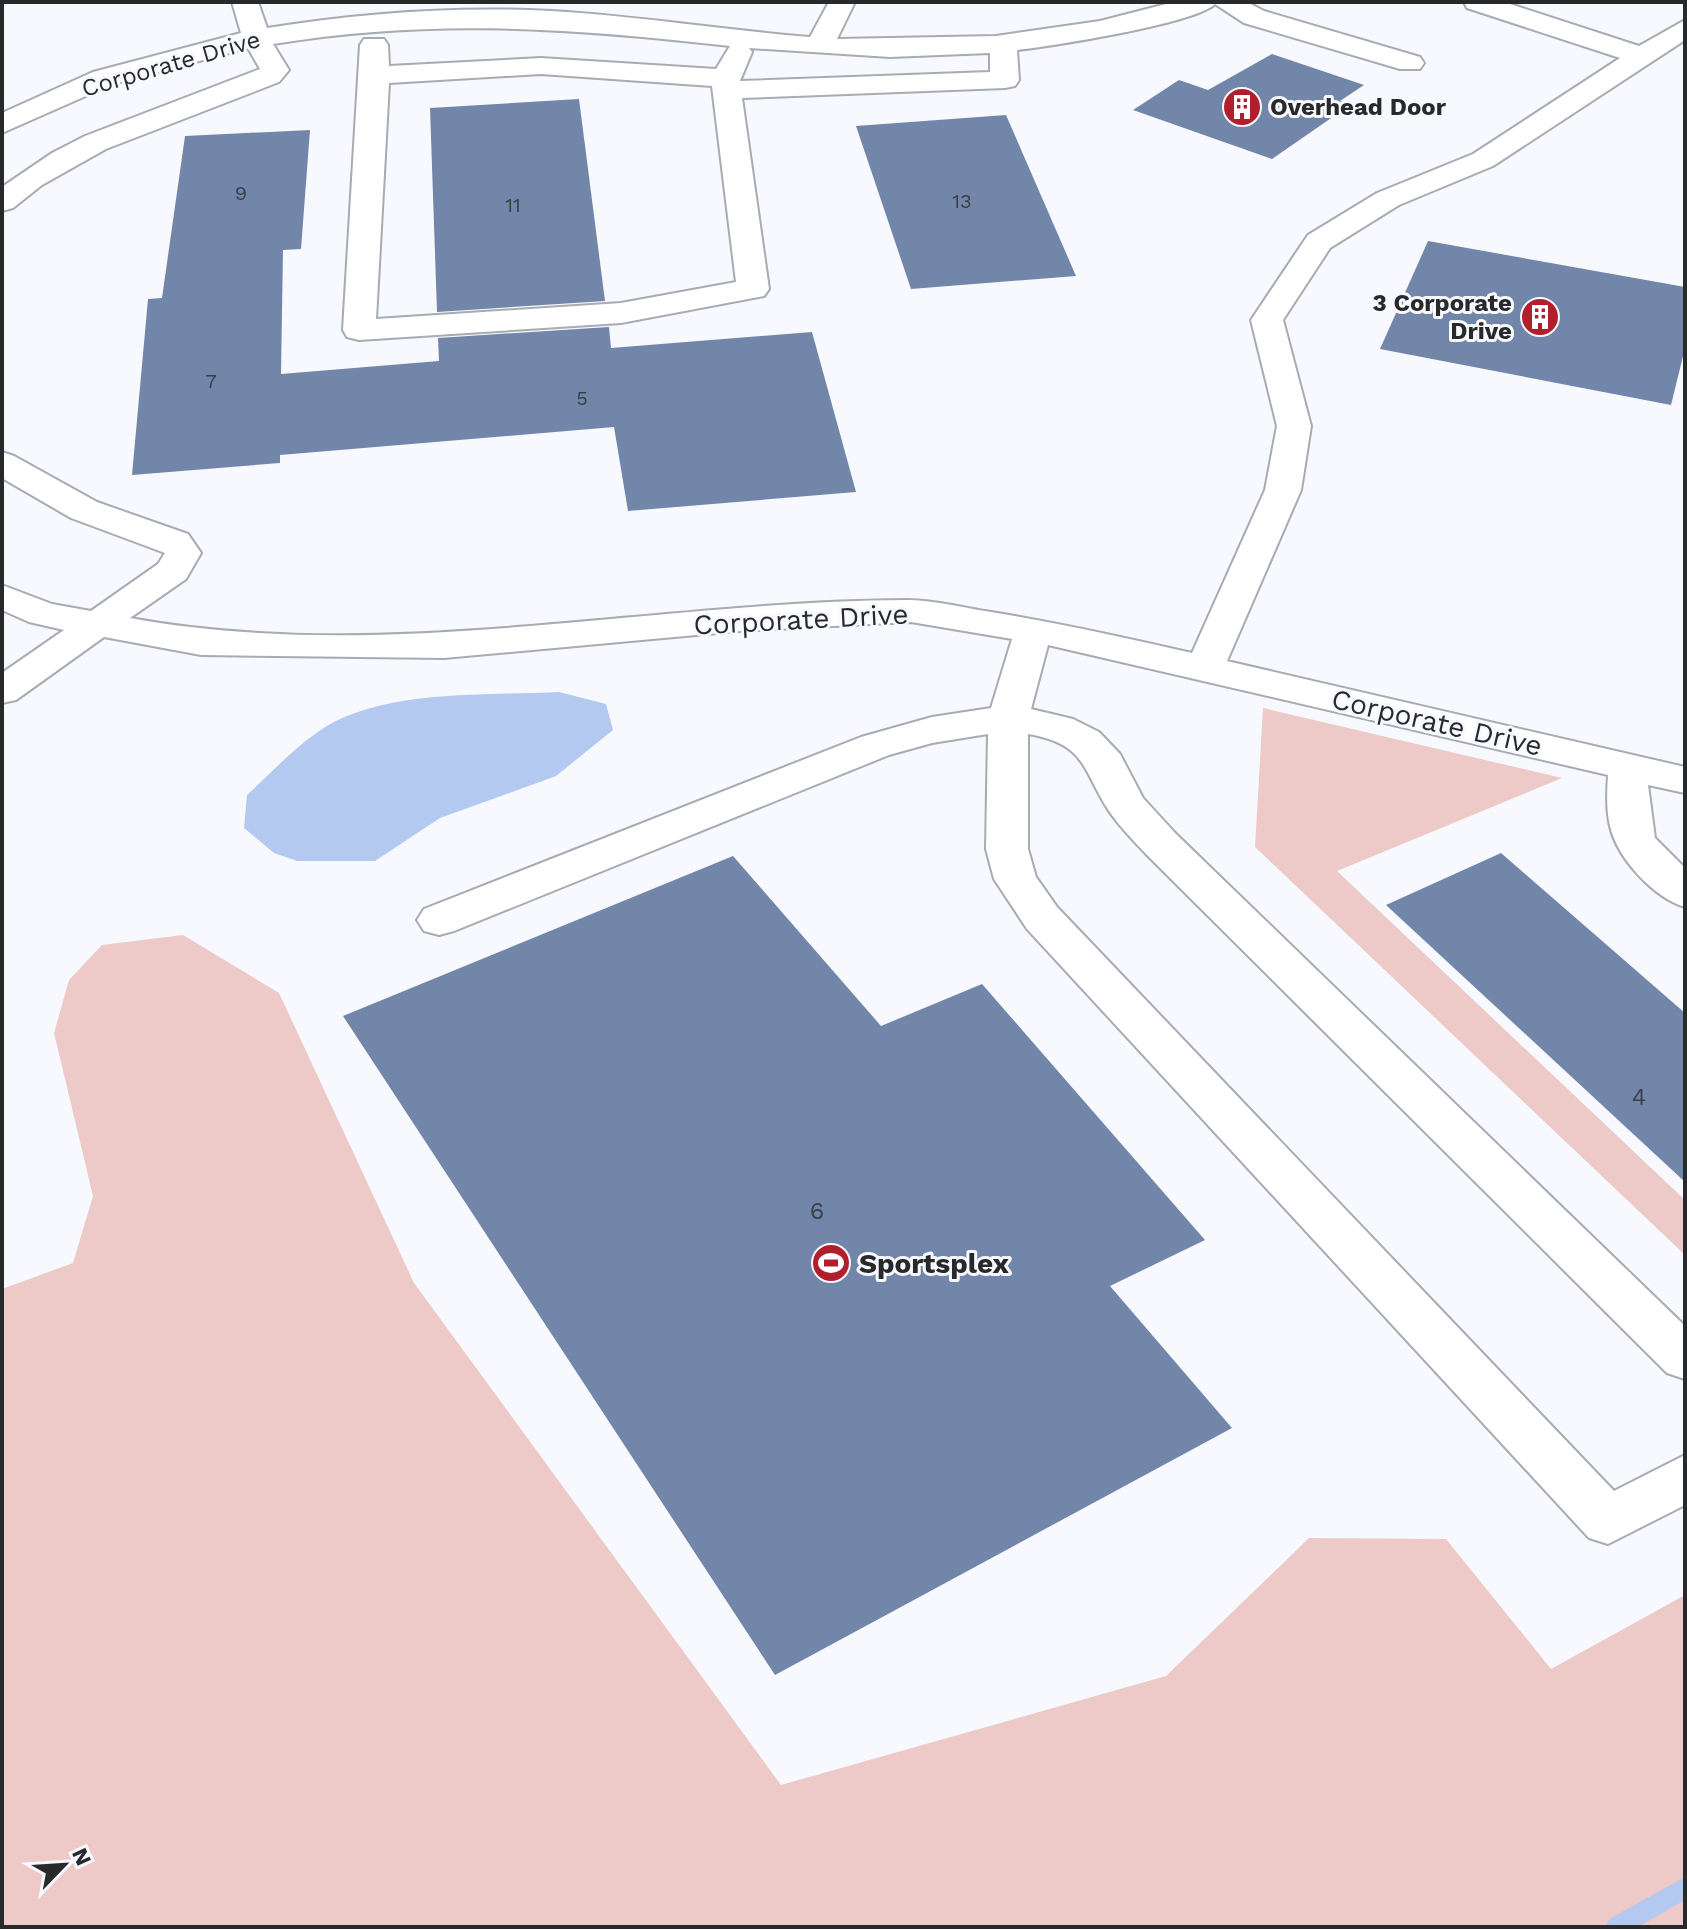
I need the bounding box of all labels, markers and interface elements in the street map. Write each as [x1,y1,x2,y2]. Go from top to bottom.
street label: Corporate Drive [78,25,264,103]
building icon: Overhead Door [1221,86,1263,128]
place label: Overhead Door [1270,93,1447,121]
house number: 9 [235,181,247,205]
house number: 13 [952,189,972,213]
house number: 11 [505,193,521,217]
place label: 3 Corporate Drive [1372,289,1512,345]
building icon: 3 Corporate Drive [1519,296,1561,338]
house number: 7 [205,369,217,393]
house number: 5 [576,386,588,410]
street label: Corporate Drive [693,597,909,642]
street label: Corporate Drive [1328,682,1545,763]
house number: 4 [1632,1083,1646,1111]
house number: 6 [810,1197,824,1225]
sports icon: Sportsplex [810,1242,852,1284]
place label: Sportsplex [859,1247,1009,1280]
north arrow [24,1825,104,1905]
text: N [67,1844,96,1869]

